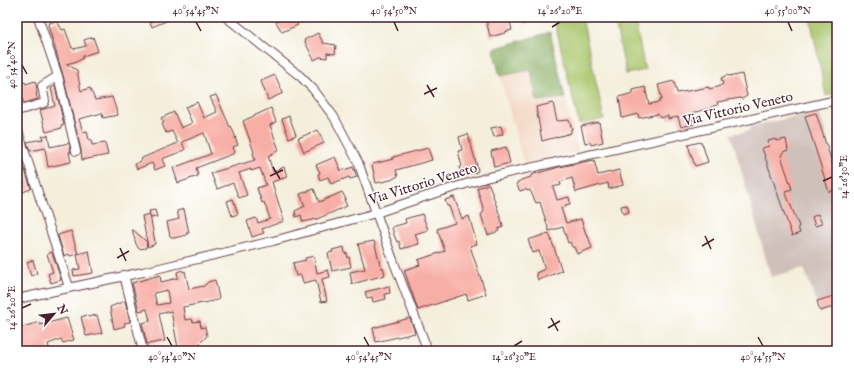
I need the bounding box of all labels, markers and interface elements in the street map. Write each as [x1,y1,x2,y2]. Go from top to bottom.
text: 40°54'45"N [173,5,220,18]
text: 40°54'50"N [371,5,418,18]
text: 14°26'20"E [538,5,583,18]
text: 40°55'00"N [765,5,812,18]
text: 40°54'40"N [6,41,19,89]
street label: Via Vittorio Veneto [680,87,795,131]
text: 14°26'30"E [838,155,851,199]
street label: Via Vittorio Veneto [366,159,480,209]
text: 14°26'20"E [6,285,19,330]
north arrow [34,294,74,334]
text: N [53,301,71,318]
text: 40°54'40"N [148,351,196,364]
text: 40°54'45"N [346,351,393,364]
text: 14°26'30"E [492,351,536,364]
text: 40°54'55"N [740,351,786,364]

